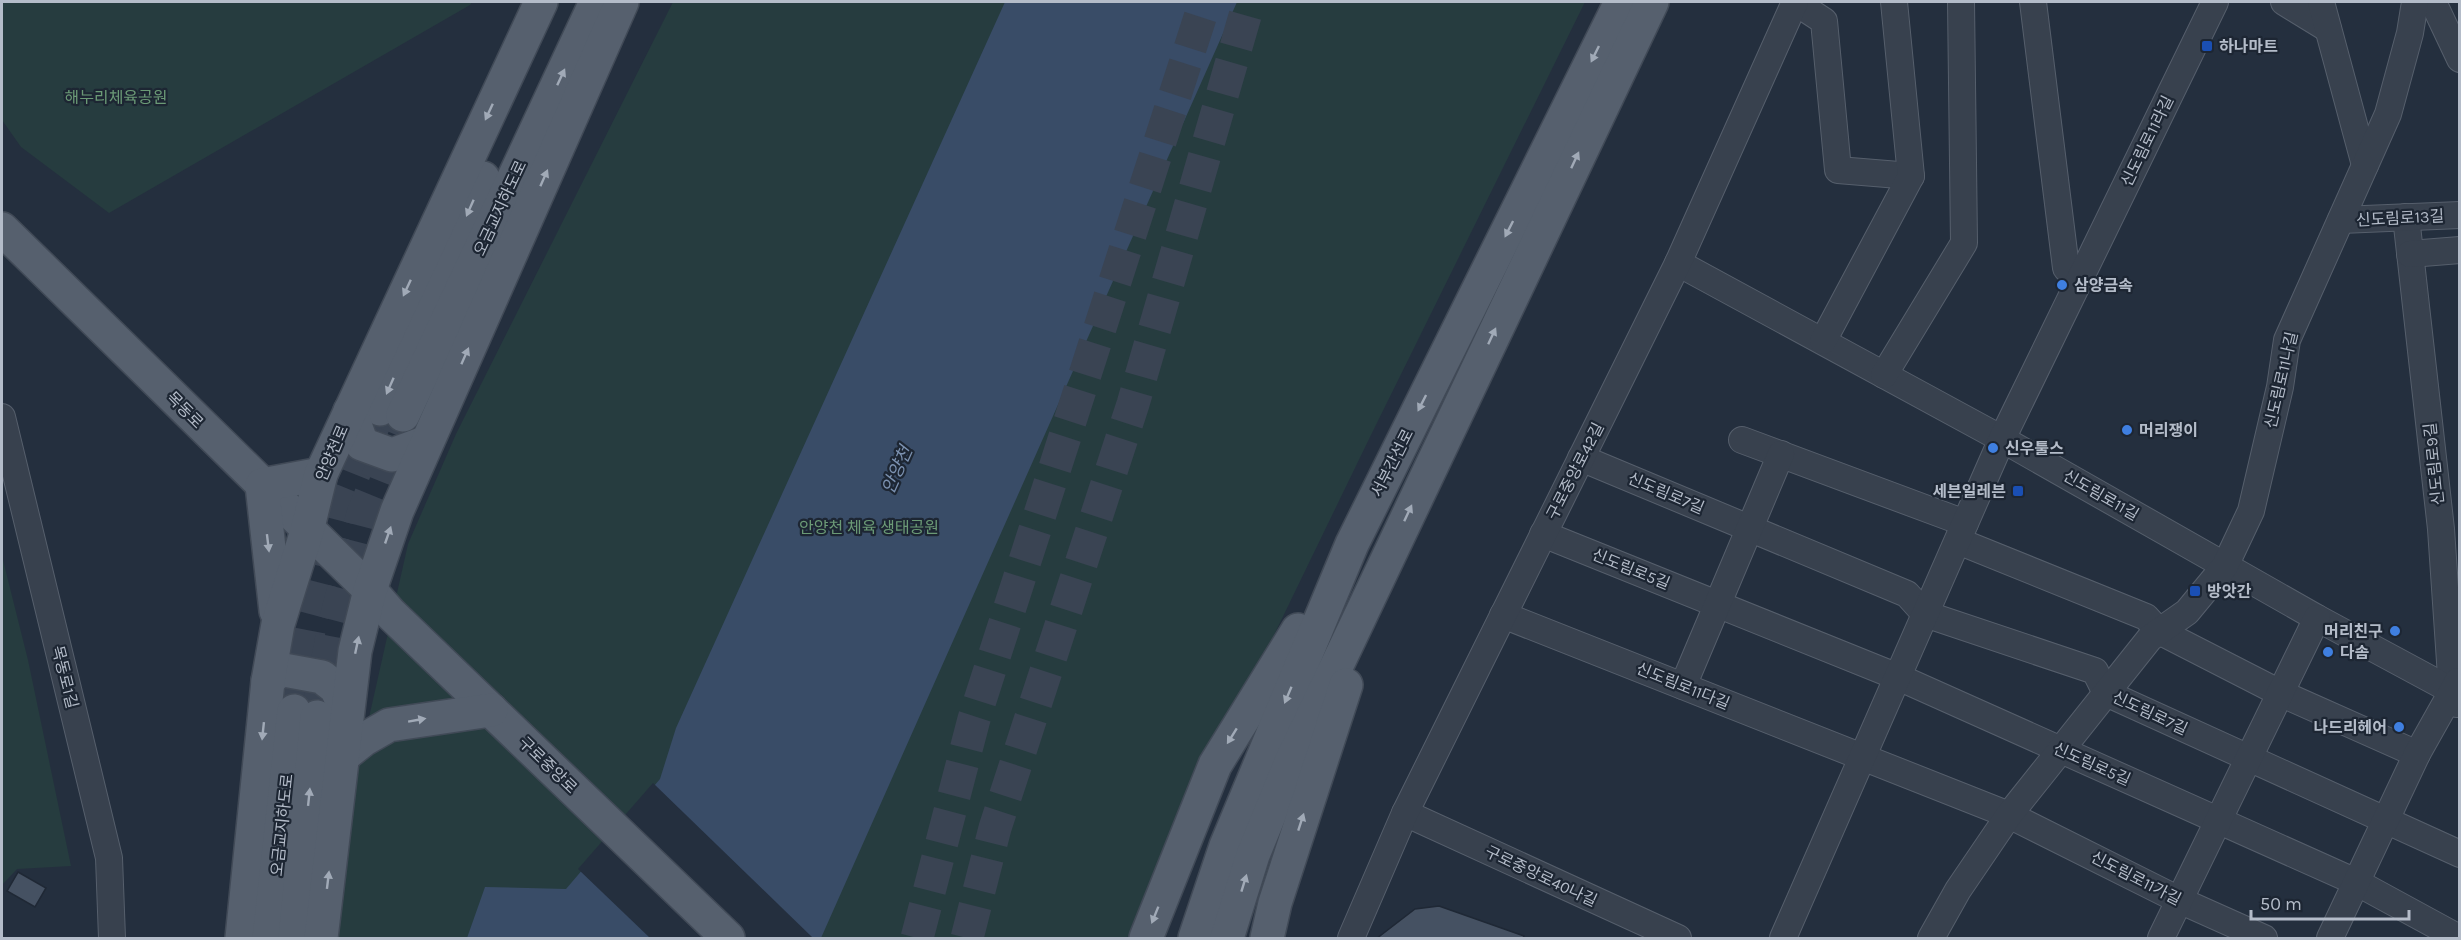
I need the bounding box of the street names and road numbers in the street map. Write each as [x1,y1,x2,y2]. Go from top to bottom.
street label: 신도림로11라길 [2117,92,2177,190]
street label: 오금교지하도로 [470,157,531,259]
street label: 신도림로13길 [2355,206,2445,230]
street label: 신도림로11나길 [2261,330,2301,430]
street label: 목동로 [163,388,208,433]
street label: 구로중앙로42길 [1542,419,1608,523]
street label: 안양천로 [312,422,352,484]
street label: 신도림로9길 [2420,422,2448,506]
street label: 서부간선로 [1367,426,1417,500]
street label: 신도림로11길 [2060,466,2142,524]
street label: 신도림로7길 [1625,468,1707,518]
street label: 신도림로5길 [1589,545,1673,593]
street label: 목동로1길 [48,644,82,710]
street label: 신도림로11다길 [1634,659,1732,713]
street label: 신도림로7길 [2109,687,2191,739]
street label: 구로중앙로 [515,733,581,798]
street label: 신도림로5길 [2050,739,2134,789]
street label: 오금교지하도로 [267,772,297,877]
street label: 구로중앙로40나길 [1482,842,1600,910]
street label: 신도림로11가길 [2088,847,2184,909]

